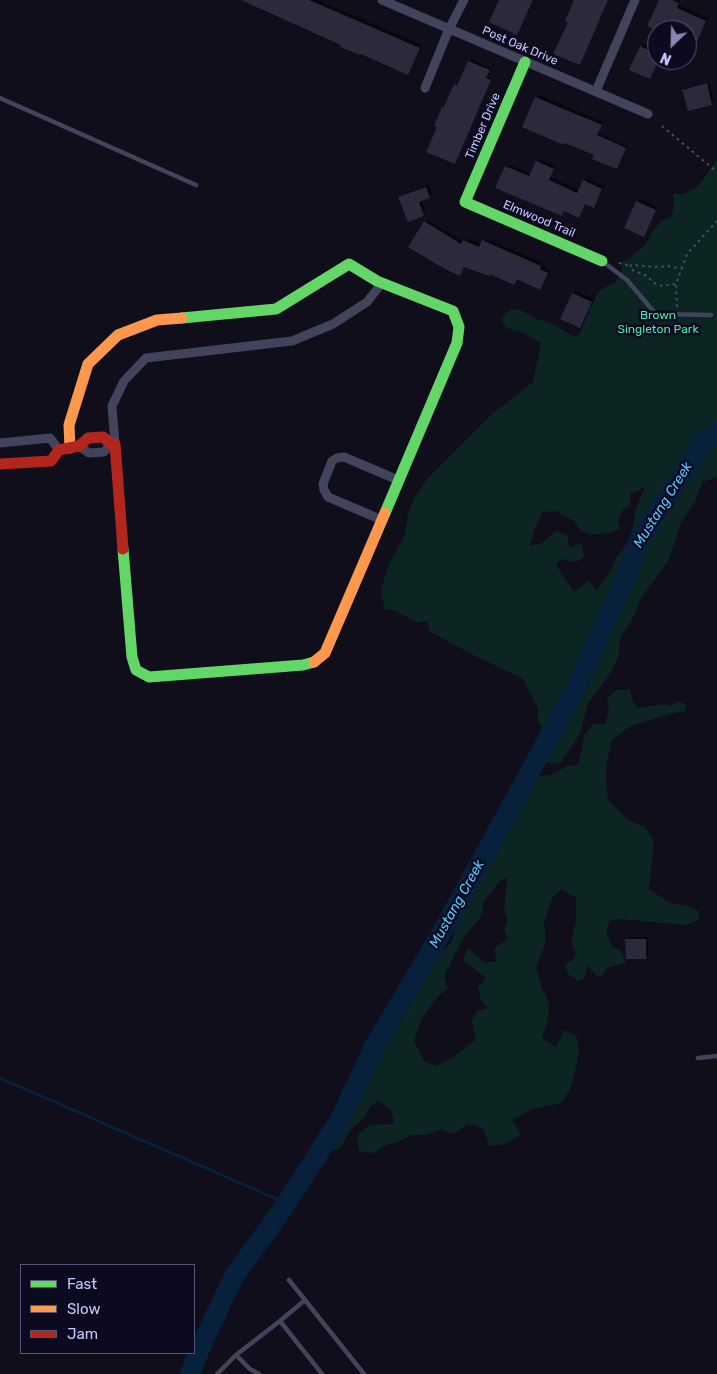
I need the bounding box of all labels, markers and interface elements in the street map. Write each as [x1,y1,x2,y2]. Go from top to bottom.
north arrow [647,20,697,70]
street label: Post Oak Drive [480,24,560,68]
text: N [658,48,674,68]
street label: Timber Drive [463,91,503,161]
street label: Elmwood Trail [501,197,577,241]
park label: Brown Singleton Park [617,309,699,337]
water label: Mustang Creek [630,459,696,551]
water label: Mustang Creek [426,857,488,951]
legend [20,1264,195,1354]
text: Fast [67,1275,97,1293]
text: Slow [67,1300,100,1318]
text: Jam [67,1325,98,1343]

